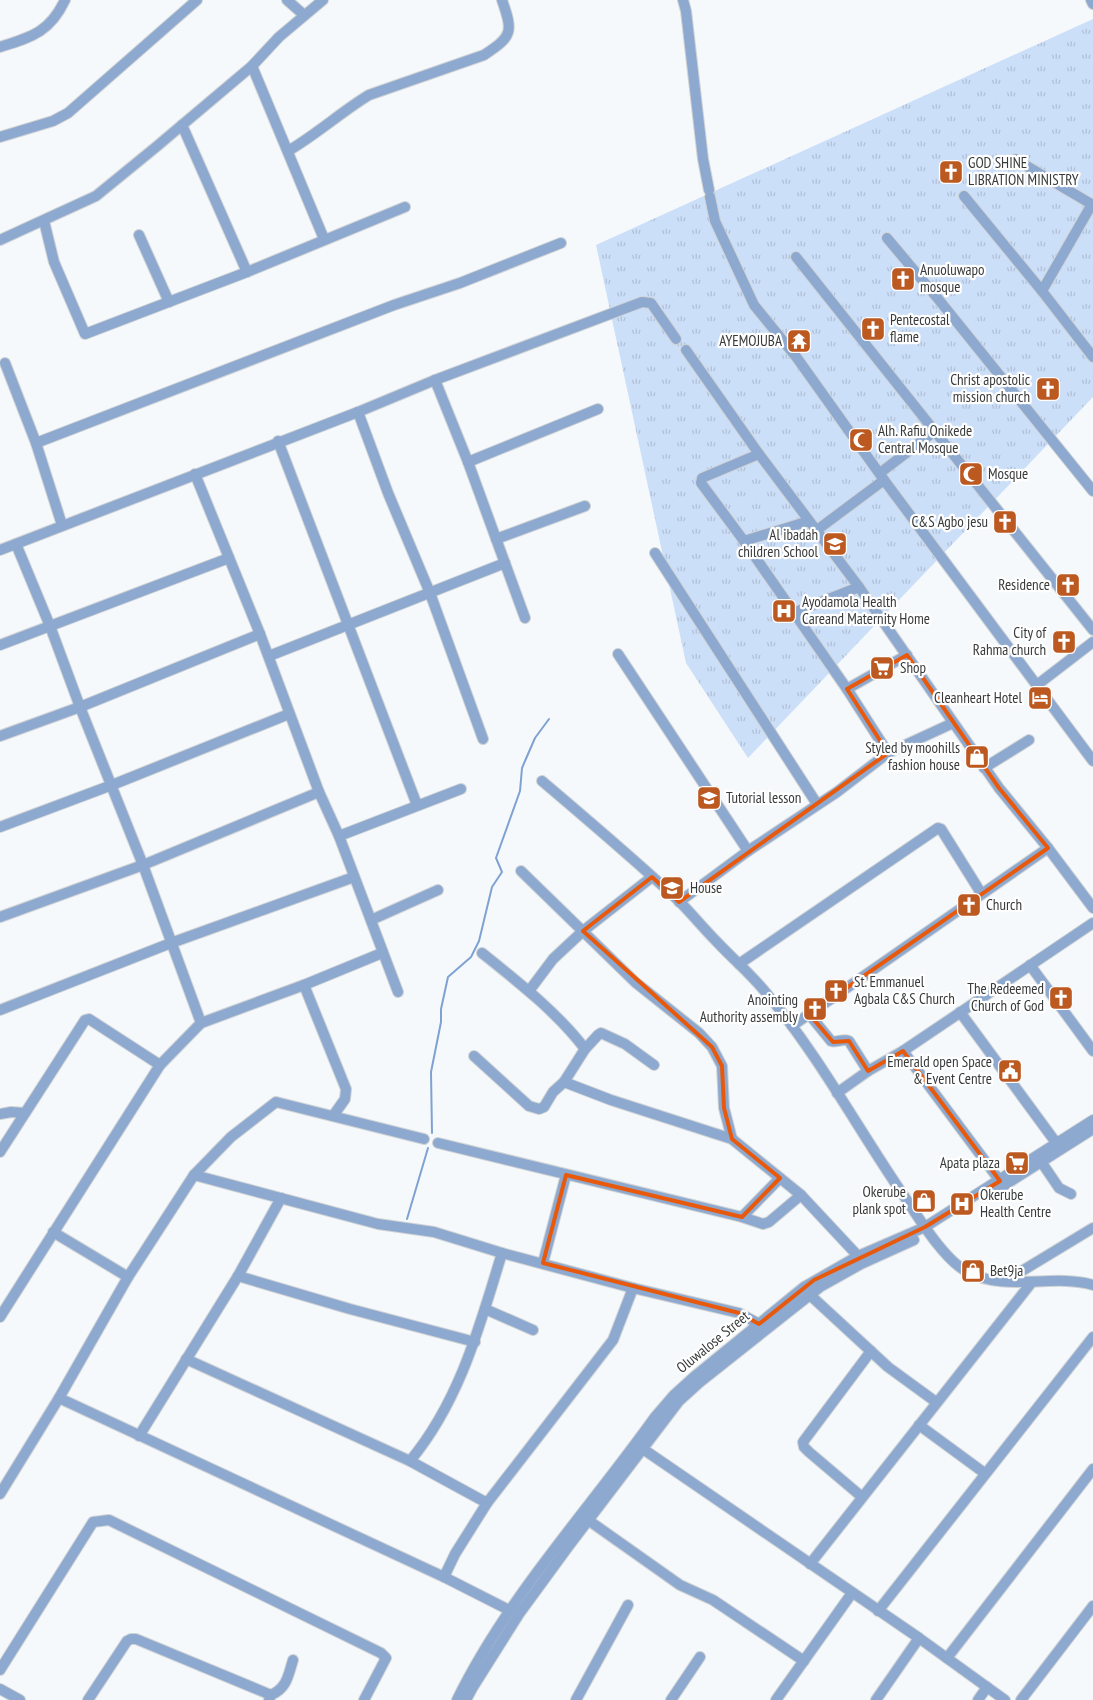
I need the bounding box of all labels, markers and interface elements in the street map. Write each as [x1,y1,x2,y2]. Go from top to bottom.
place label: GOD SHINE LIBRATION MINISTRY [968,153,1079,189]
church icon: GOD SHINE LIBRATION MINISTRY [938,159,964,185]
place label: Anuoluwapo mosque [920,260,985,296]
church icon: Anuoluwapo mosque [890,266,916,292]
place label: Pentecostal flame [890,310,950,346]
church icon: Pentecostal flame [860,316,886,342]
temple icon: AYEMOJUBA [786,328,812,354]
place label: AYEMOJUBA [719,331,783,350]
place label: Christ apostolic mission church [950,370,1031,406]
church icon: Christ apostolic mission church [1035,376,1061,402]
place label: Alh. Rafiu Onikede Central Mosque [878,421,972,457]
mosque icon: Alh. Rafiu Onikede Central Mosque [848,427,874,453]
mosque icon: Mosque [958,461,984,487]
place label: Mosque [988,464,1028,483]
church icon: C&S Agbo jesu [992,509,1018,535]
place label: C&S Agbo jesu [912,512,988,531]
place label: Al ibadah children School [738,525,818,561]
school or university icon: Al ibadah children School [822,531,848,557]
church icon: Residence [1055,572,1081,598]
place label: Residence [998,575,1050,594]
place label: Ayodamola Health Careand Maternity Home [802,592,930,628]
hospital icon: Ayodamola Health Careand Maternity Home [771,598,797,624]
place label: City of Rahma church [973,623,1047,659]
church icon: City of Rahma church [1051,629,1077,655]
supermarket icon: Shop [869,655,895,681]
place label: Shop [900,658,926,677]
hotel icon: Cleanheart Hotel [1027,685,1053,711]
place label: Cleanheart Hotel [934,688,1022,707]
place label: Styled by moohills fashion house [865,738,960,774]
shop icon: Styled by moohills fashion house [964,744,990,770]
school or university icon: Tutorial lesson [696,785,722,811]
place label: Tutorial lesson [726,788,801,807]
school or university icon: House [659,875,685,901]
place label: House [690,878,722,897]
church icon: Church [956,892,982,918]
place label: Church [986,895,1022,914]
place label: St. Emmanuel Agbala C&S Church [854,972,955,1008]
church icon: St. Emmanuel Agbala C&S Church [823,978,849,1004]
place label: The Redeemed Church of God [967,979,1044,1015]
church icon: The Redeemed Church of God [1048,985,1074,1011]
place label: Anointing Authority assembly [700,990,798,1026]
church icon: Anointing Authority assembly [802,996,828,1022]
place label: Emerald open Space & Event Centre [887,1052,992,1088]
public building icon: Emerald open Space & Event Centre [997,1058,1023,1084]
supermarket icon: Apata plaza [1004,1150,1030,1176]
place label: Apata plaza [940,1153,1000,1172]
place label: Okerube plank spot [853,1182,906,1218]
place label: Okerube Health Centre [980,1185,1051,1221]
shop icon: Okerube plank spot [911,1188,937,1214]
hospital icon: Okerube Health Centre [949,1191,975,1217]
shop icon: Bet9ja [960,1258,986,1284]
place label: Bet9ja [990,1261,1023,1280]
street label: Oluwalose Street [672,1306,753,1377]

